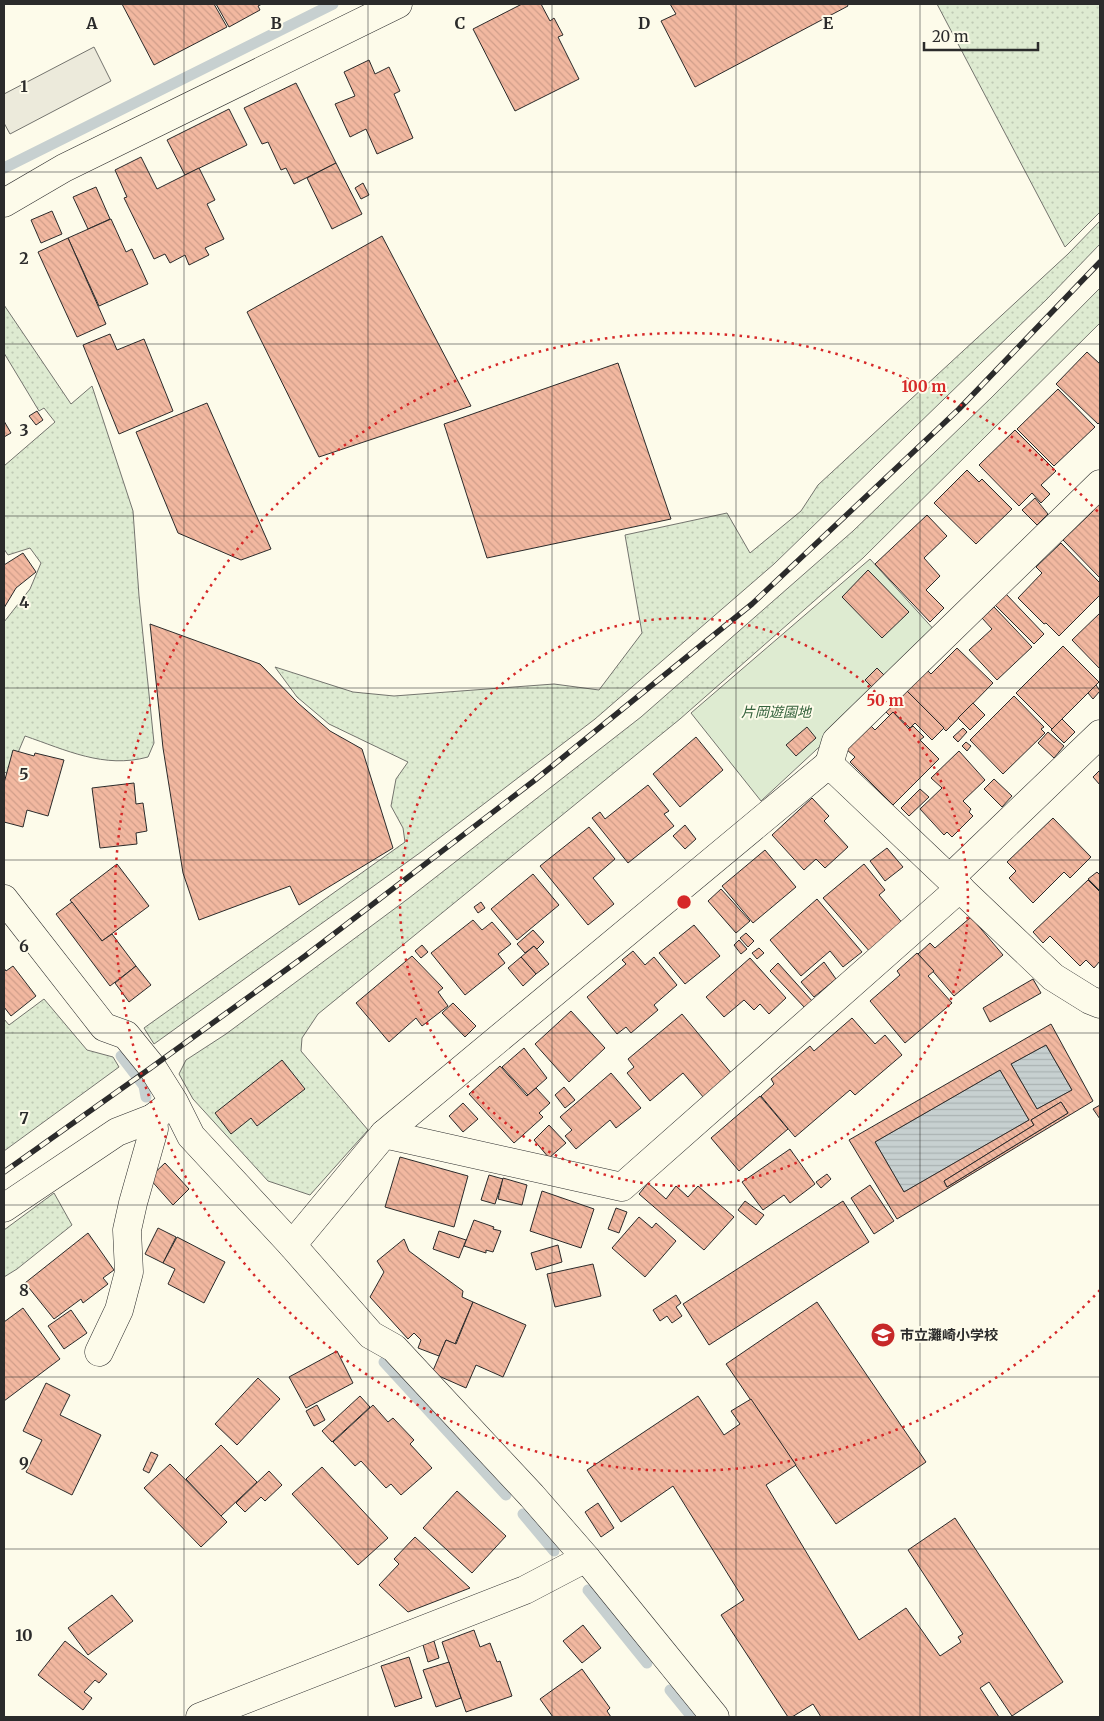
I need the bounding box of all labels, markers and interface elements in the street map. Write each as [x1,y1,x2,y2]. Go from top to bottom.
text: A [85,13,98,33]
text: B [270,13,282,33]
text: C [455,13,465,33]
text: D [638,13,650,33]
text: E [823,13,834,33]
scale bar [924,20,1038,52]
text: 20 m [932,27,969,46]
text: 1 [20,76,28,96]
text: 2 [19,248,29,268]
text: 100 m [902,377,946,396]
text: 3 [19,420,29,440]
text: 4 [19,592,29,612]
text: 50 m [866,691,904,710]
park label: 片岡遊園地 [741,703,813,721]
text: 5 [19,764,29,784]
centre of rings [675,893,693,911]
text: 6 [19,936,29,956]
text: 7 [19,1108,29,1128]
text: 8 [19,1280,29,1300]
school or university icon: 市立灘崎小学校 [870,1322,896,1348]
place label: 市立灘崎小学校 [900,1326,998,1344]
text: 9 [19,1453,29,1473]
text: 10 [15,1625,33,1645]

